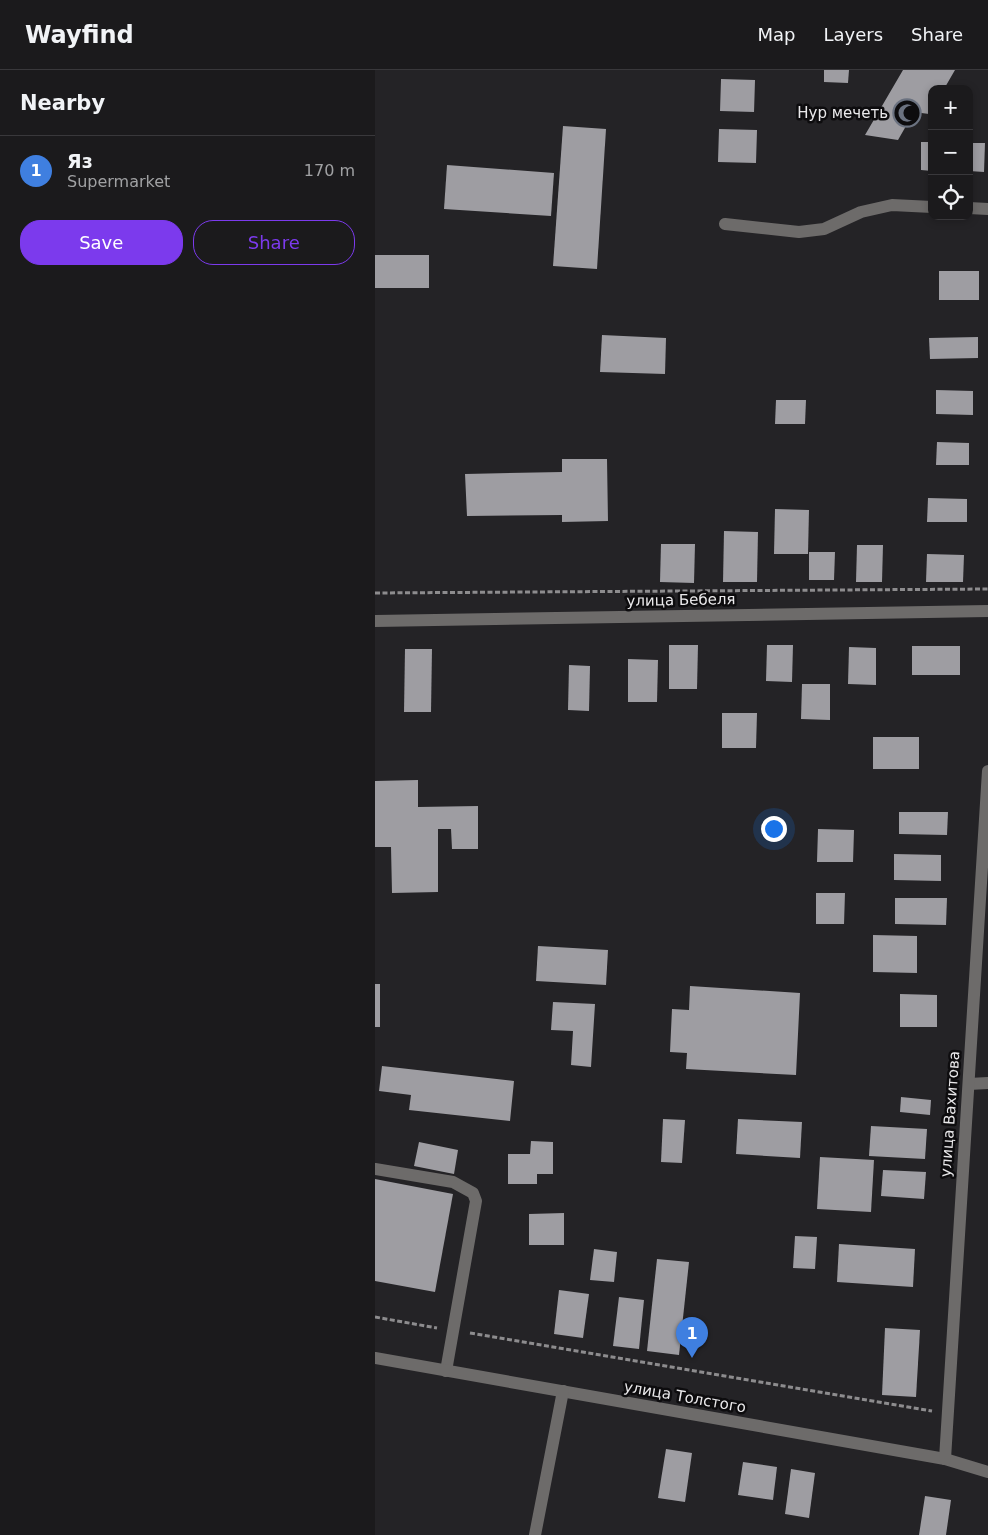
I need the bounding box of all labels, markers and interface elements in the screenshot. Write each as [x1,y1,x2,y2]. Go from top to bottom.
text: Wayfind [25,21,134,49]
text: Map [757,24,795,45]
text: Layers [823,24,883,45]
text: Share [911,24,963,45]
map controls [928,85,973,220]
button: + [928,85,973,130]
text: Nearby [20,91,105,115]
mosque icon: Нур мечеть [892,98,922,128]
place label: Нур мечеть [797,104,888,122]
button: − [928,130,973,175]
text: Яз [67,150,93,172]
text: 1 [30,161,42,180]
text: 170 m [304,161,355,180]
text: Supermarket [67,172,170,191]
button: locate [928,175,973,220]
button: Save [20,220,183,265]
button: Share [193,220,355,265]
street label: улица Бебеля [626,590,736,610]
your location [761,816,787,842]
street label: улица Вахитова [937,1050,963,1178]
pin: 1 [676,1317,708,1358]
street label: улица Толстого [623,1377,747,1417]

